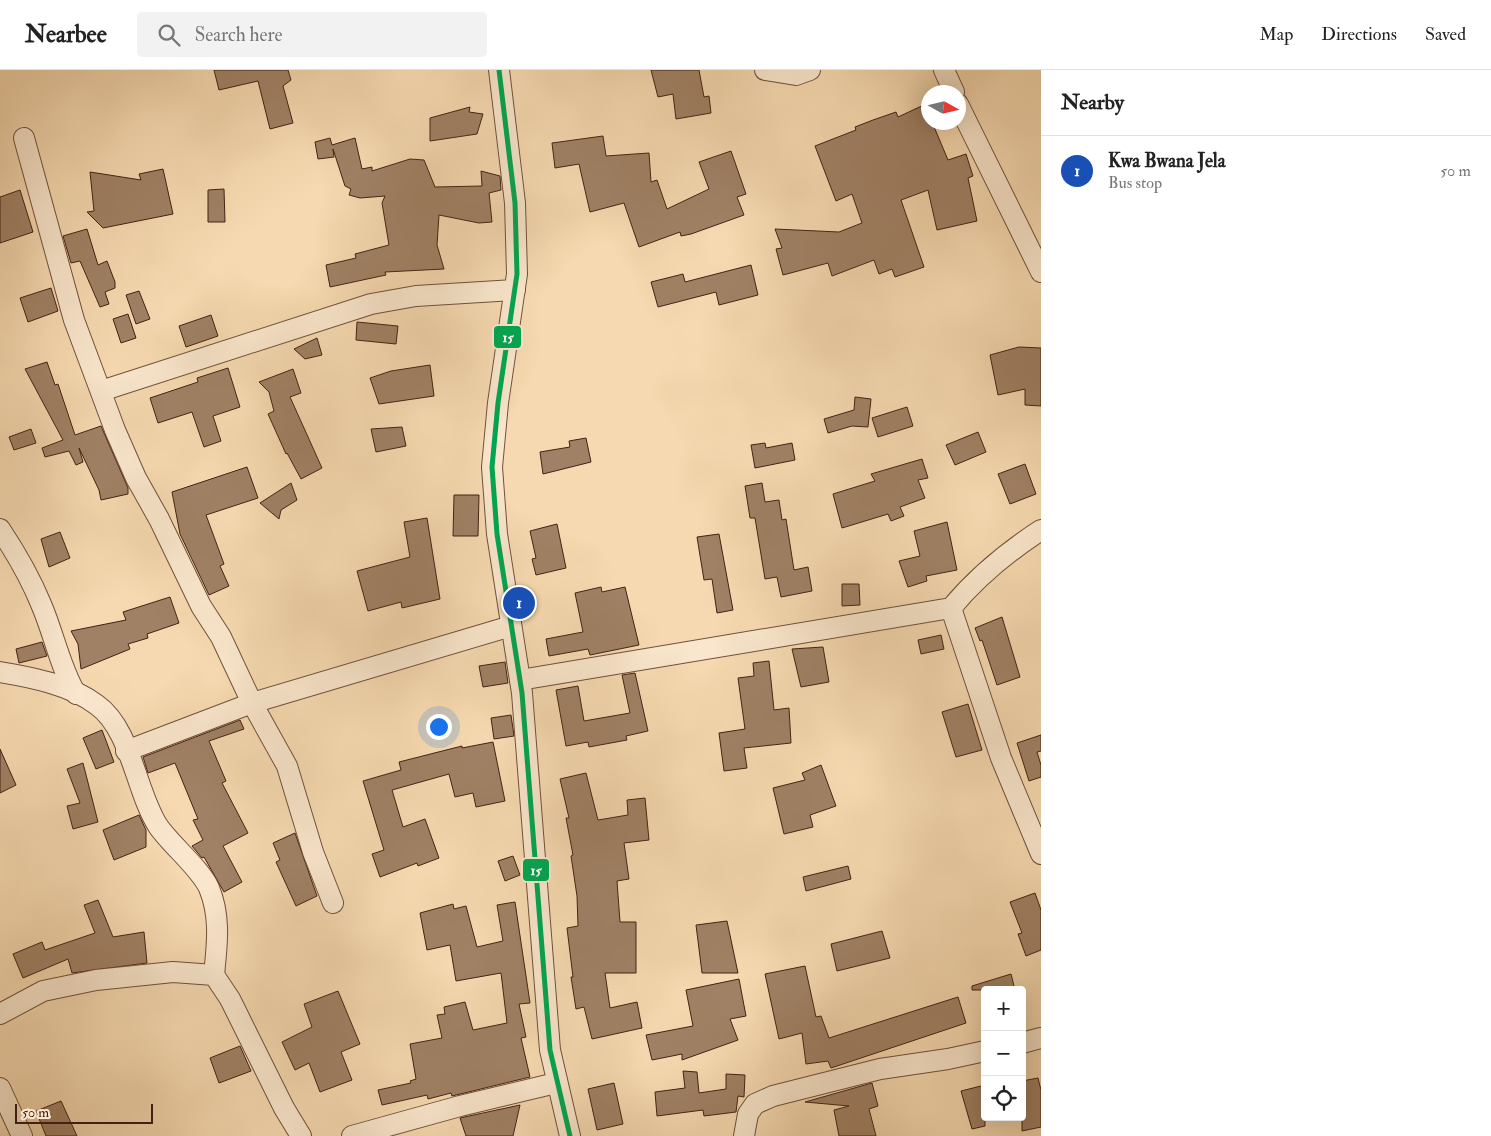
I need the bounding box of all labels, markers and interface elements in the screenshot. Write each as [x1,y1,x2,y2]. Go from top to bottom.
search box [137,12,487,57]
text: Nearbee [25,19,107,50]
icon: search [155,21,183,49]
text: Search here [195,23,282,47]
text: Map [1260,23,1293,46]
text: Directions [1321,23,1397,46]
text: Saved [1425,23,1466,46]
north arrow [921,85,966,130]
text: Nearby [1061,89,1124,116]
text: Kwa Bwana Jela [1108,149,1226,173]
text: 1 [1074,161,1080,181]
text: 50 m [1440,161,1471,181]
text: Bus stop [1108,173,1162,193]
line badge: 15 [493,325,522,349]
text: 15 [502,329,514,346]
pin: 1 [503,584,535,622]
your location [426,714,452,740]
line badge: 15 [522,858,550,882]
text: 15 [530,862,542,879]
map controls [981,986,1026,1121]
button: + [981,986,1026,1031]
button: − [981,1031,1026,1076]
button: locate [981,1076,1026,1121]
scale bar [15,1101,152,1124]
text: 50 m [22,1104,49,1121]

